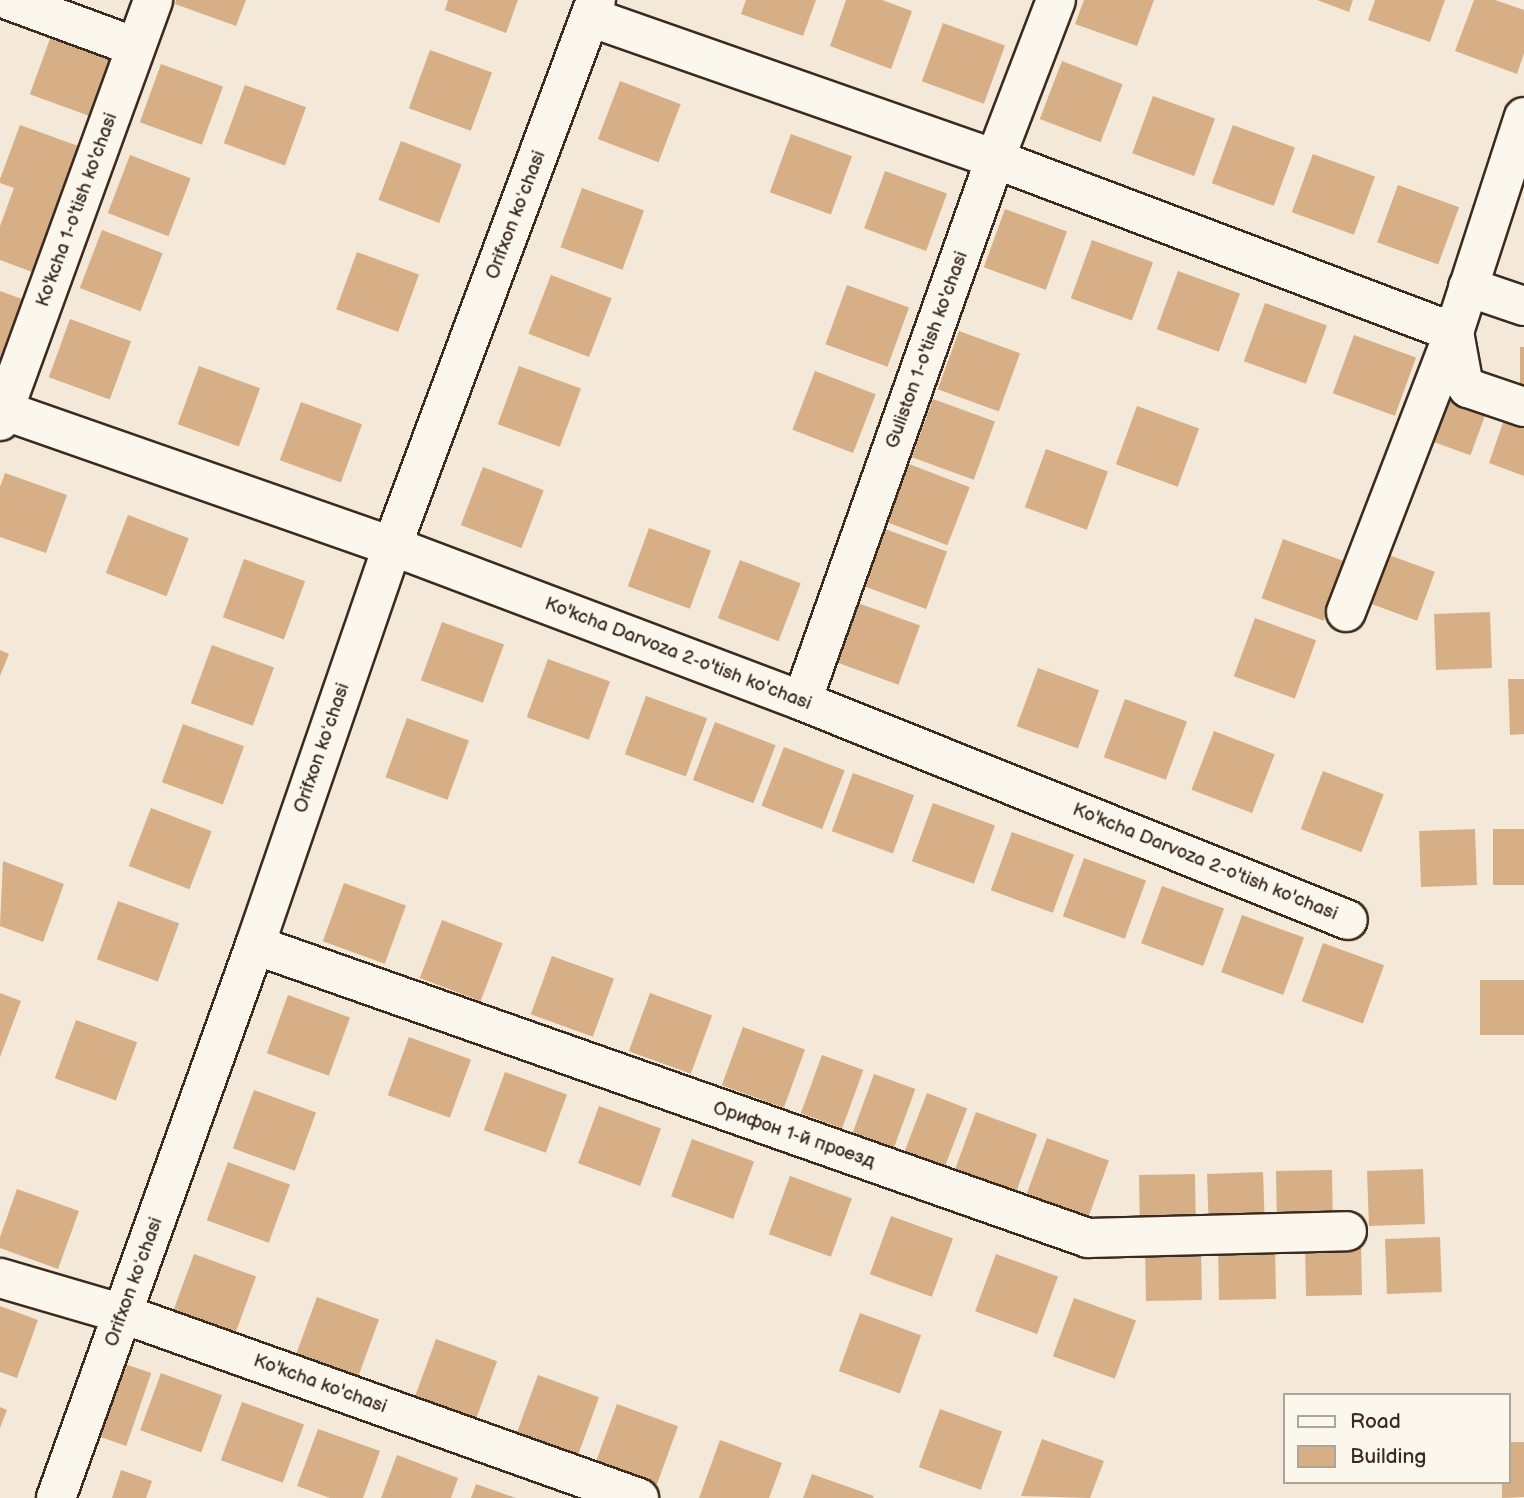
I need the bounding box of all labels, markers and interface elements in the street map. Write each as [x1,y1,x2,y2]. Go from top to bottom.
street label: Ko'kcha 1-o'tish ko'chasi [31,110,123,310]
street label: Orifxon koʻchasi [481,148,551,282]
street label: Guliston 1-o'tish ko'chasi [881,248,973,452]
street label: Ko'kcha Darvoza 2-o'tish ko'chasi [541,592,815,716]
street label: Orifxon koʻchasi [289,680,355,816]
street label: Ko'kcha Darvoza 2-o'tish ko'chasi [1069,798,1341,926]
street label: Орифон 1-й проезд [710,1097,878,1173]
street label: Orifxon koʻchasi [100,1214,168,1350]
street label: Ko'kcha ko'chasi [250,1349,390,1419]
legend [1282,1393,1510,1484]
text: Road [1350,1409,1401,1434]
text: Building [1350,1444,1426,1469]

